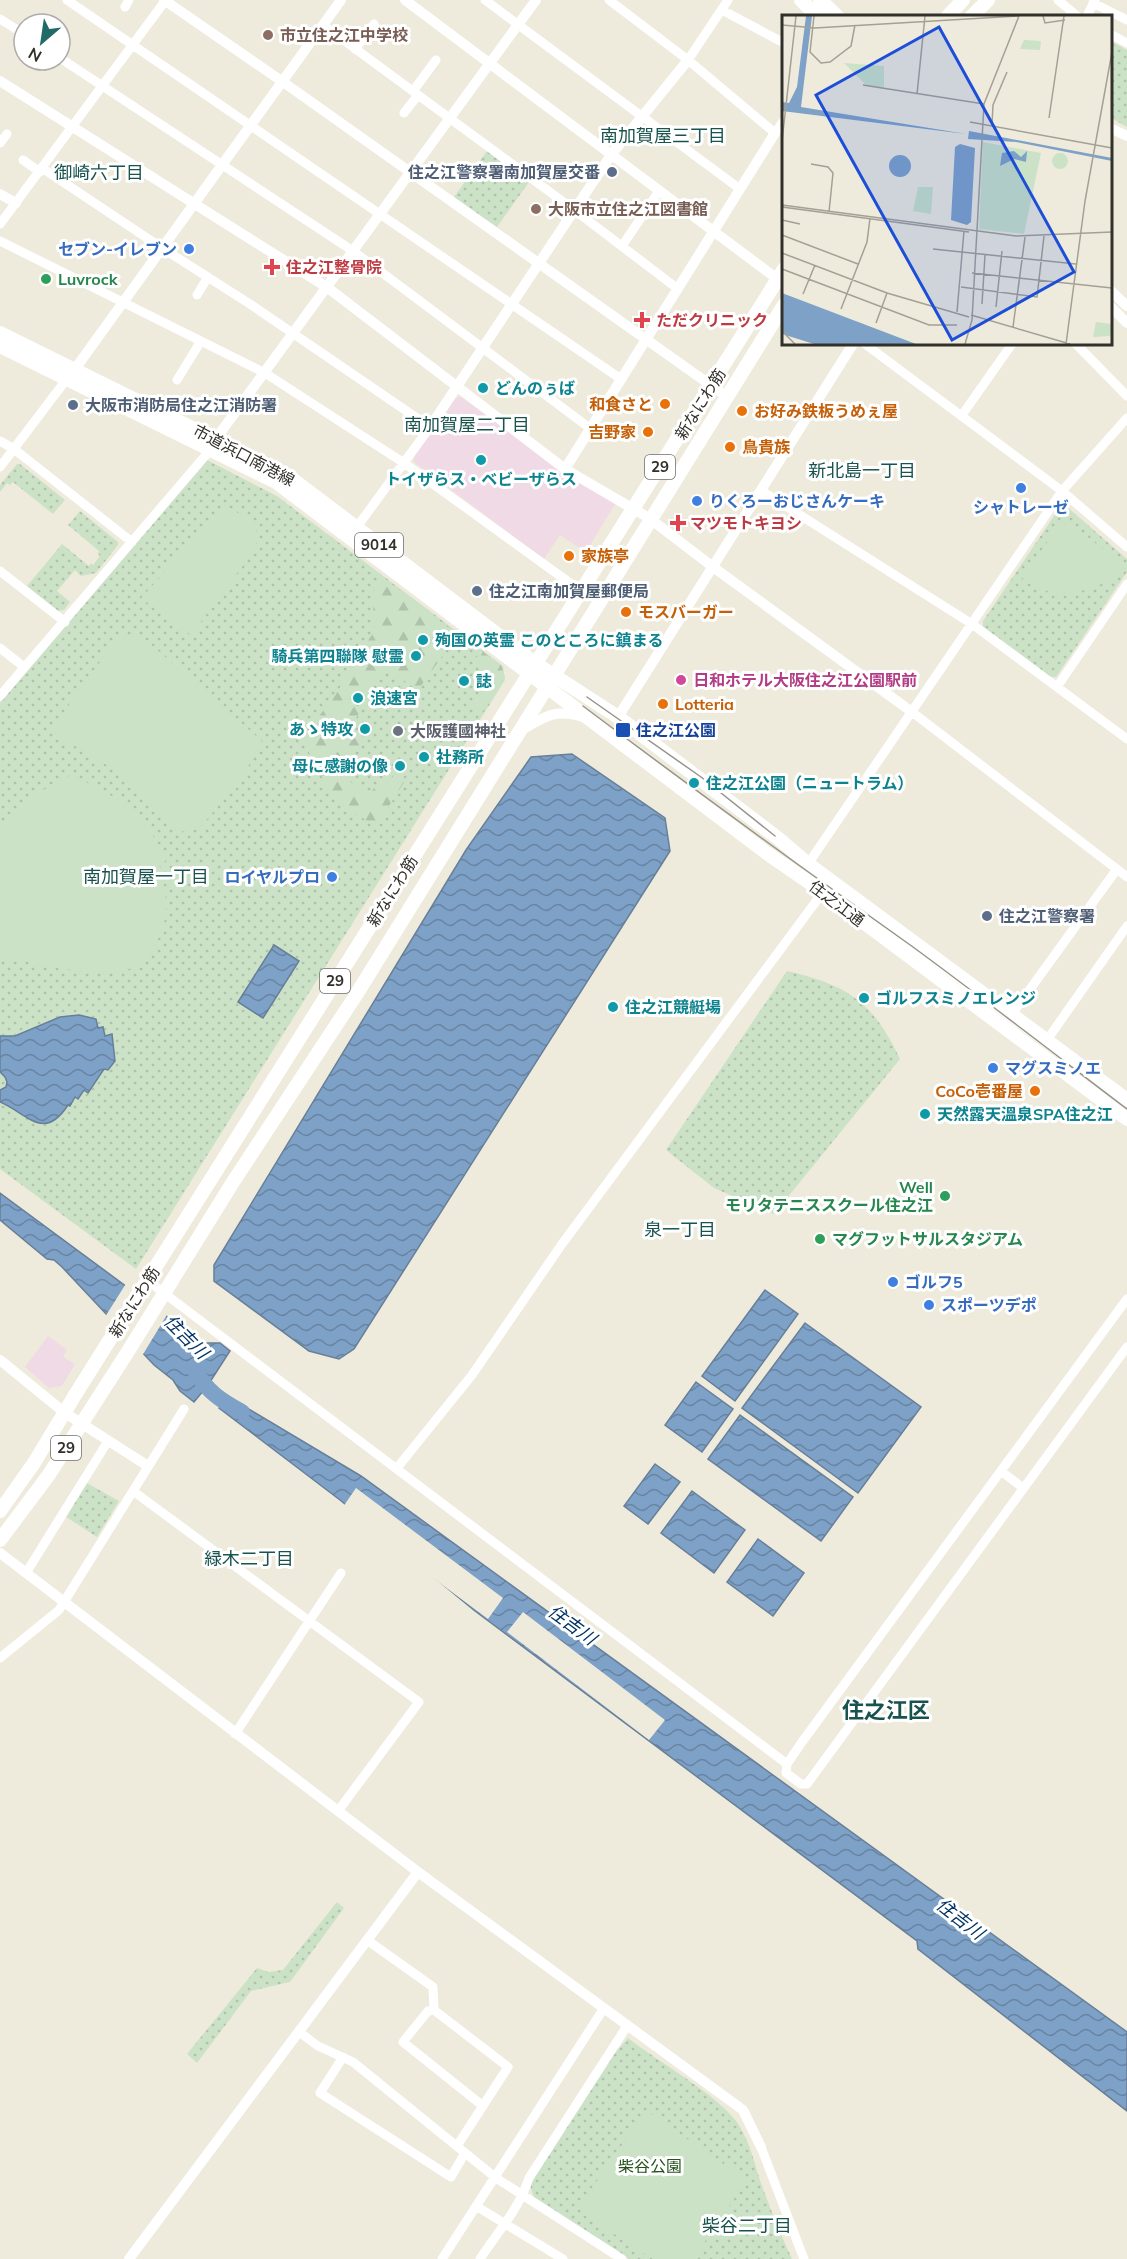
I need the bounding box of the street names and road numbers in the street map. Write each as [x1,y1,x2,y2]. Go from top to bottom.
street label: 新なにわ筋 [670,365,730,443]
street label: 市道浜口南港線 [190,420,298,490]
road number: 29 [645,455,675,479]
road number: 9014 [355,533,403,557]
street label: 新なにわ筋 [362,852,422,930]
street label: 住之江通 [805,876,869,930]
road number: 29 [320,969,350,993]
street label: 新なにわ筋 [104,1263,164,1341]
road number: 29 [51,1436,81,1460]

